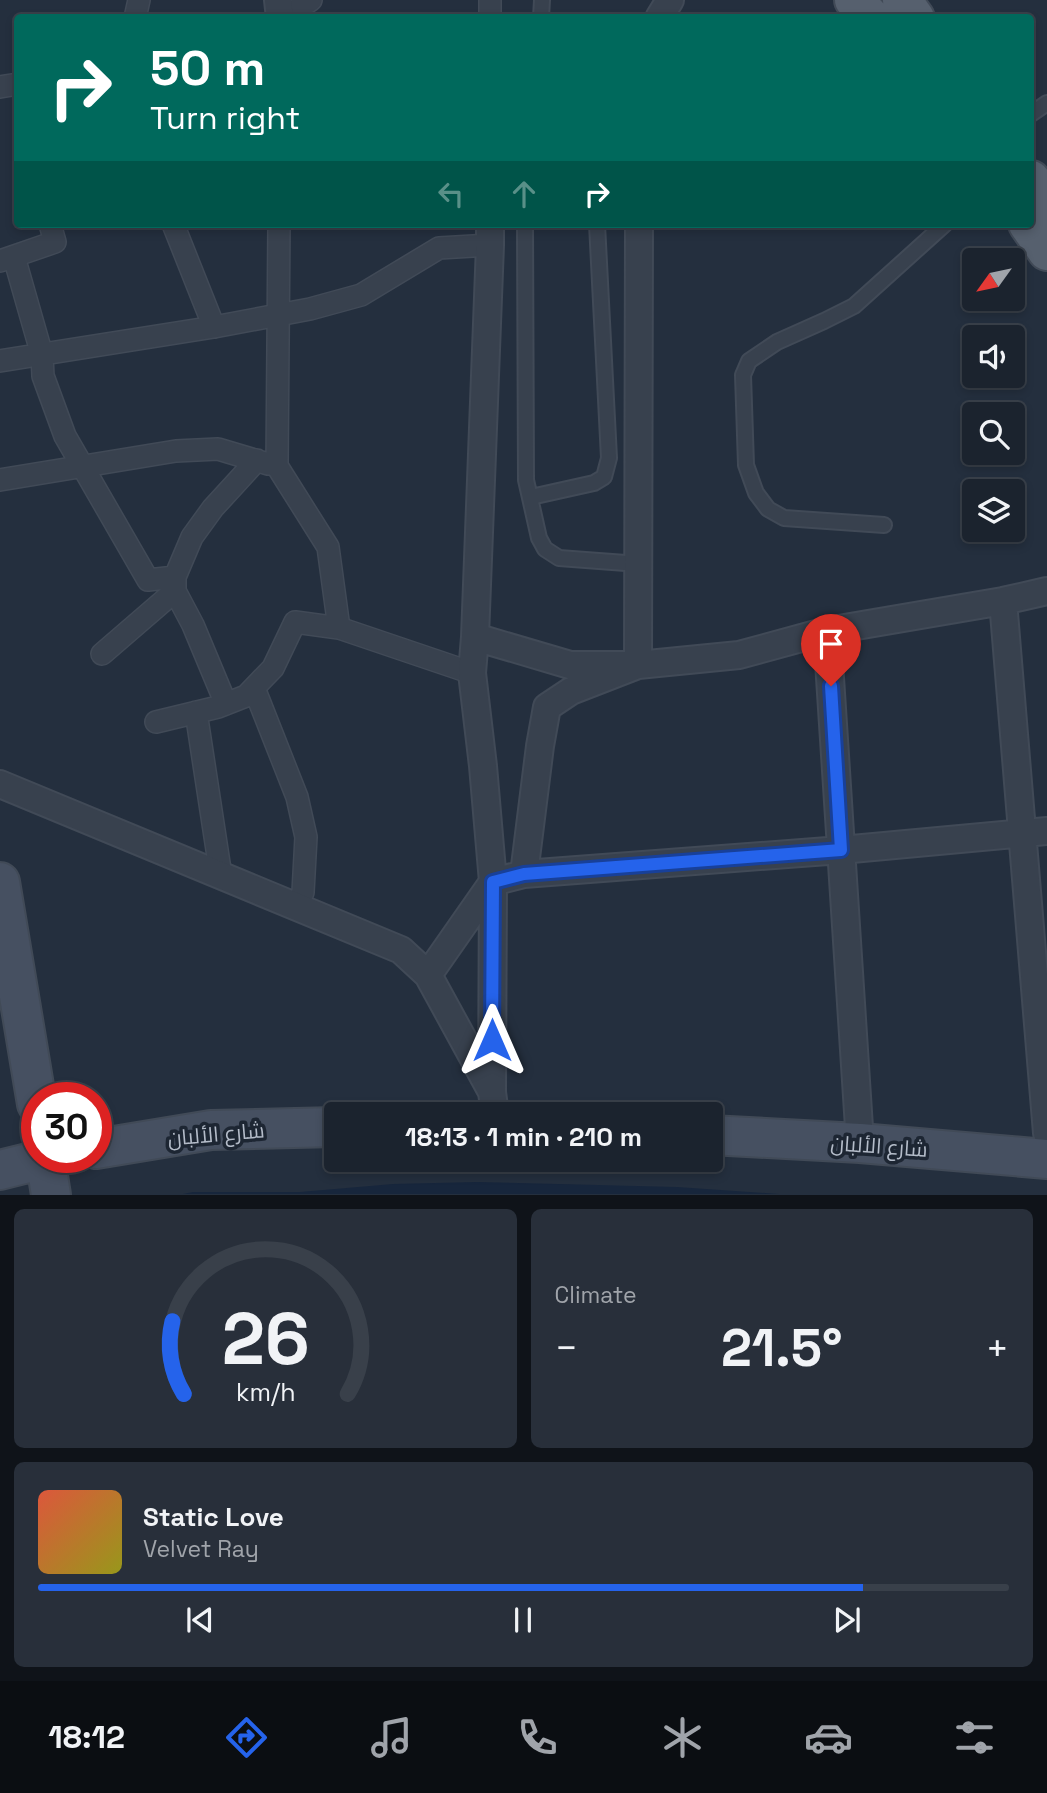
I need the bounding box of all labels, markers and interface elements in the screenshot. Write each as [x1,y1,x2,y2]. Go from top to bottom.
text: 50 m [150,37,265,99]
icon: right [35,42,126,133]
text: Turn right [150,98,300,138]
icon: left [432,175,470,213]
icon: ahead [505,175,543,213]
icon: right [578,175,616,213]
north arrow [962,248,1026,312]
map controls [962,248,1025,542]
button: sound [962,325,1025,388]
button: search [962,402,1025,465]
button: layers [962,479,1025,542]
pin [801,614,861,686]
icon: arrive [812,625,850,663]
position arrow [455,1003,529,1077]
speed limit sign: 30 [21,1082,112,1173]
street label: شارع الألبان [166,1116,266,1153]
text: 18:13 · 1 min · 210 m [405,1120,642,1154]
street label: شارع الألبان [829,1129,929,1164]
text: Climate [555,1280,637,1310]
text: 26 [221,1293,309,1386]
text: 21.5° [721,1315,843,1381]
text: − [555,1324,578,1372]
text: + [985,1324,1009,1372]
text: km/h [235,1376,295,1408]
text: Static Love [143,1500,284,1534]
text: Velvet Ray [143,1534,259,1564]
icon: previous [181,1601,219,1639]
icon: pause [504,1601,542,1639]
icon: next [828,1601,866,1639]
icon: directions [222,1713,271,1762]
icon: music [367,1713,416,1762]
icon: phone [513,1713,562,1762]
icon: climate [658,1713,707,1762]
icon: car [804,1713,853,1762]
icon: filters [950,1713,999,1762]
text: 18:12 [48,1717,125,1757]

